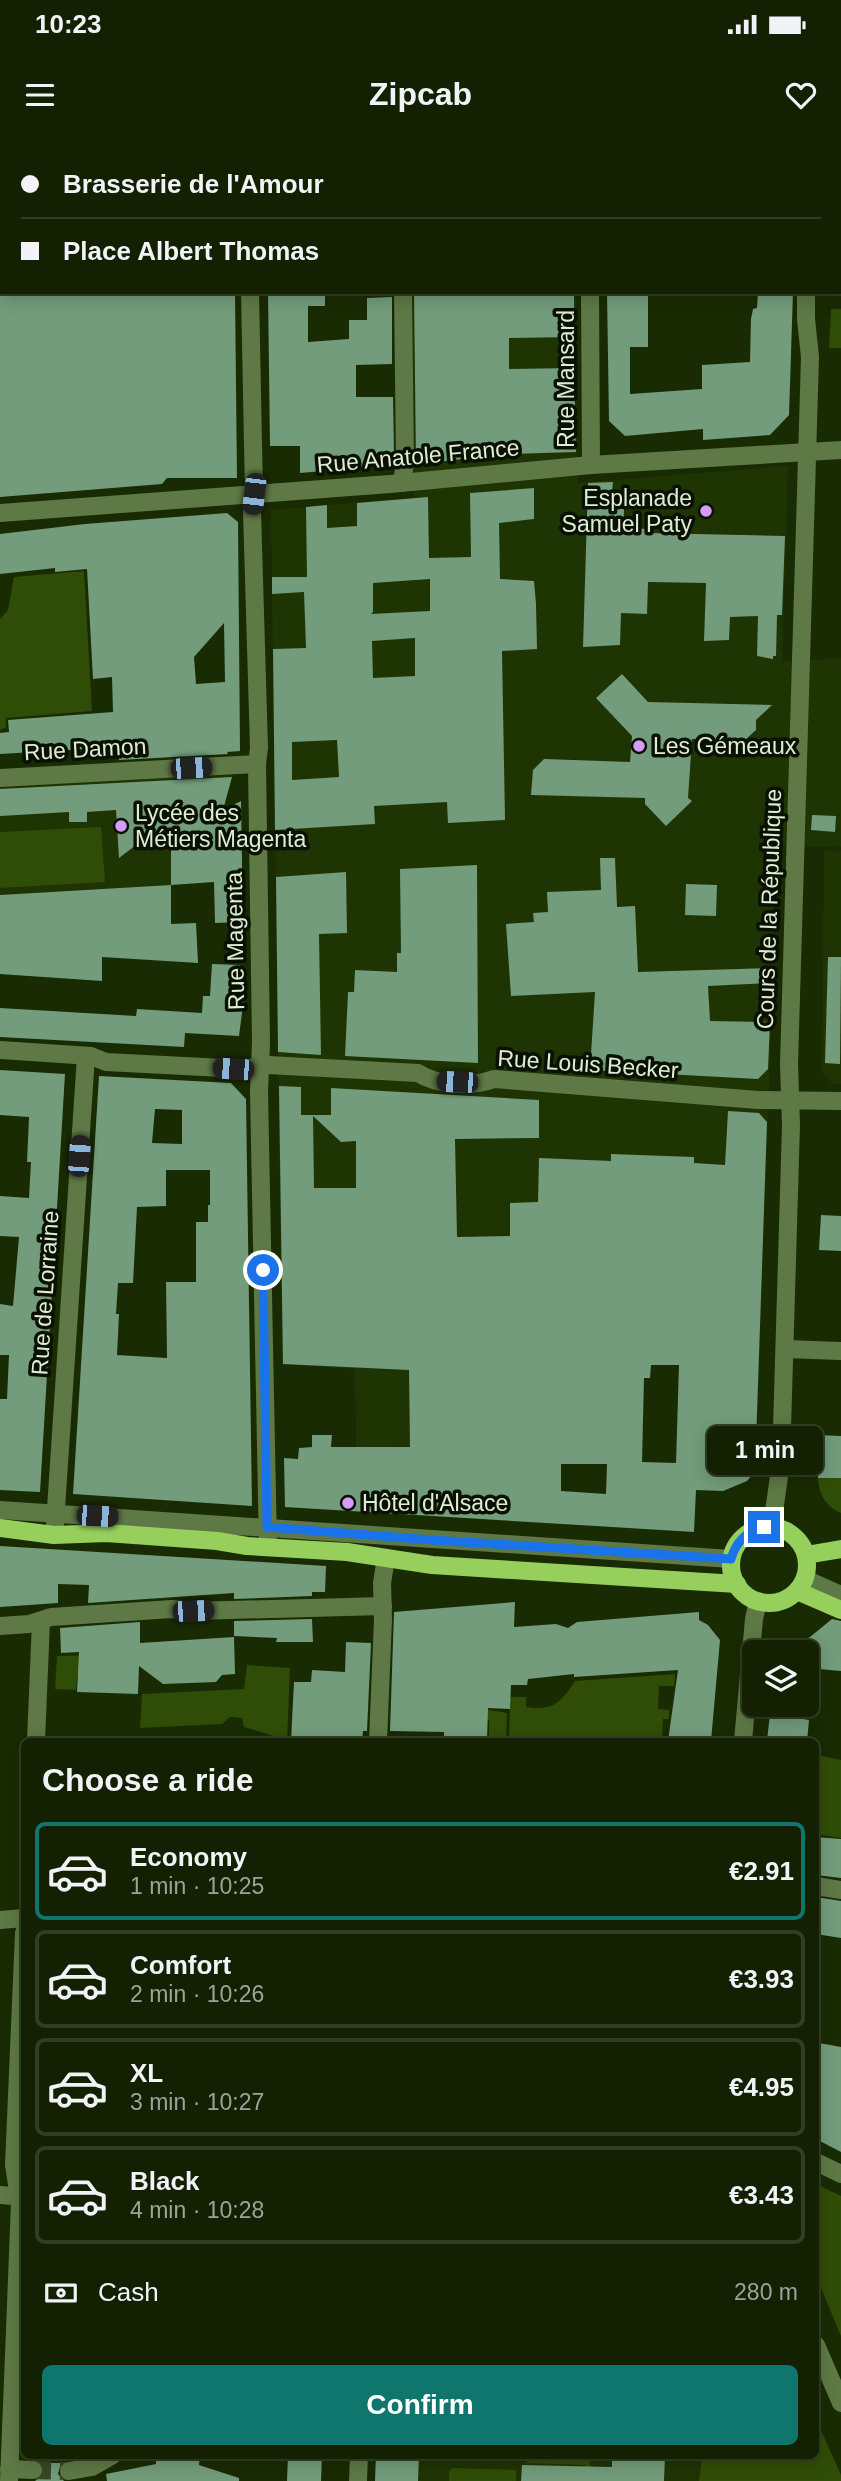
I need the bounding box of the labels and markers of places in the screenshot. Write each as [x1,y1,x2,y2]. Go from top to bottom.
place label: Esplanade Samuel Paty [562,485,692,537]
marker: Esplanade Samuel Paty [698,503,714,519]
place label: Les Gémeaux [653,733,797,759]
marker: Les Gémeaux [631,738,647,754]
place label: Lycée des Métiers Magenta [135,800,307,852]
marker: Lycée des Métiers Magenta [113,818,129,834]
place label: Hôtel d'Alsace [362,1490,508,1516]
marker: Hôtel d'Alsace [340,1495,356,1511]

